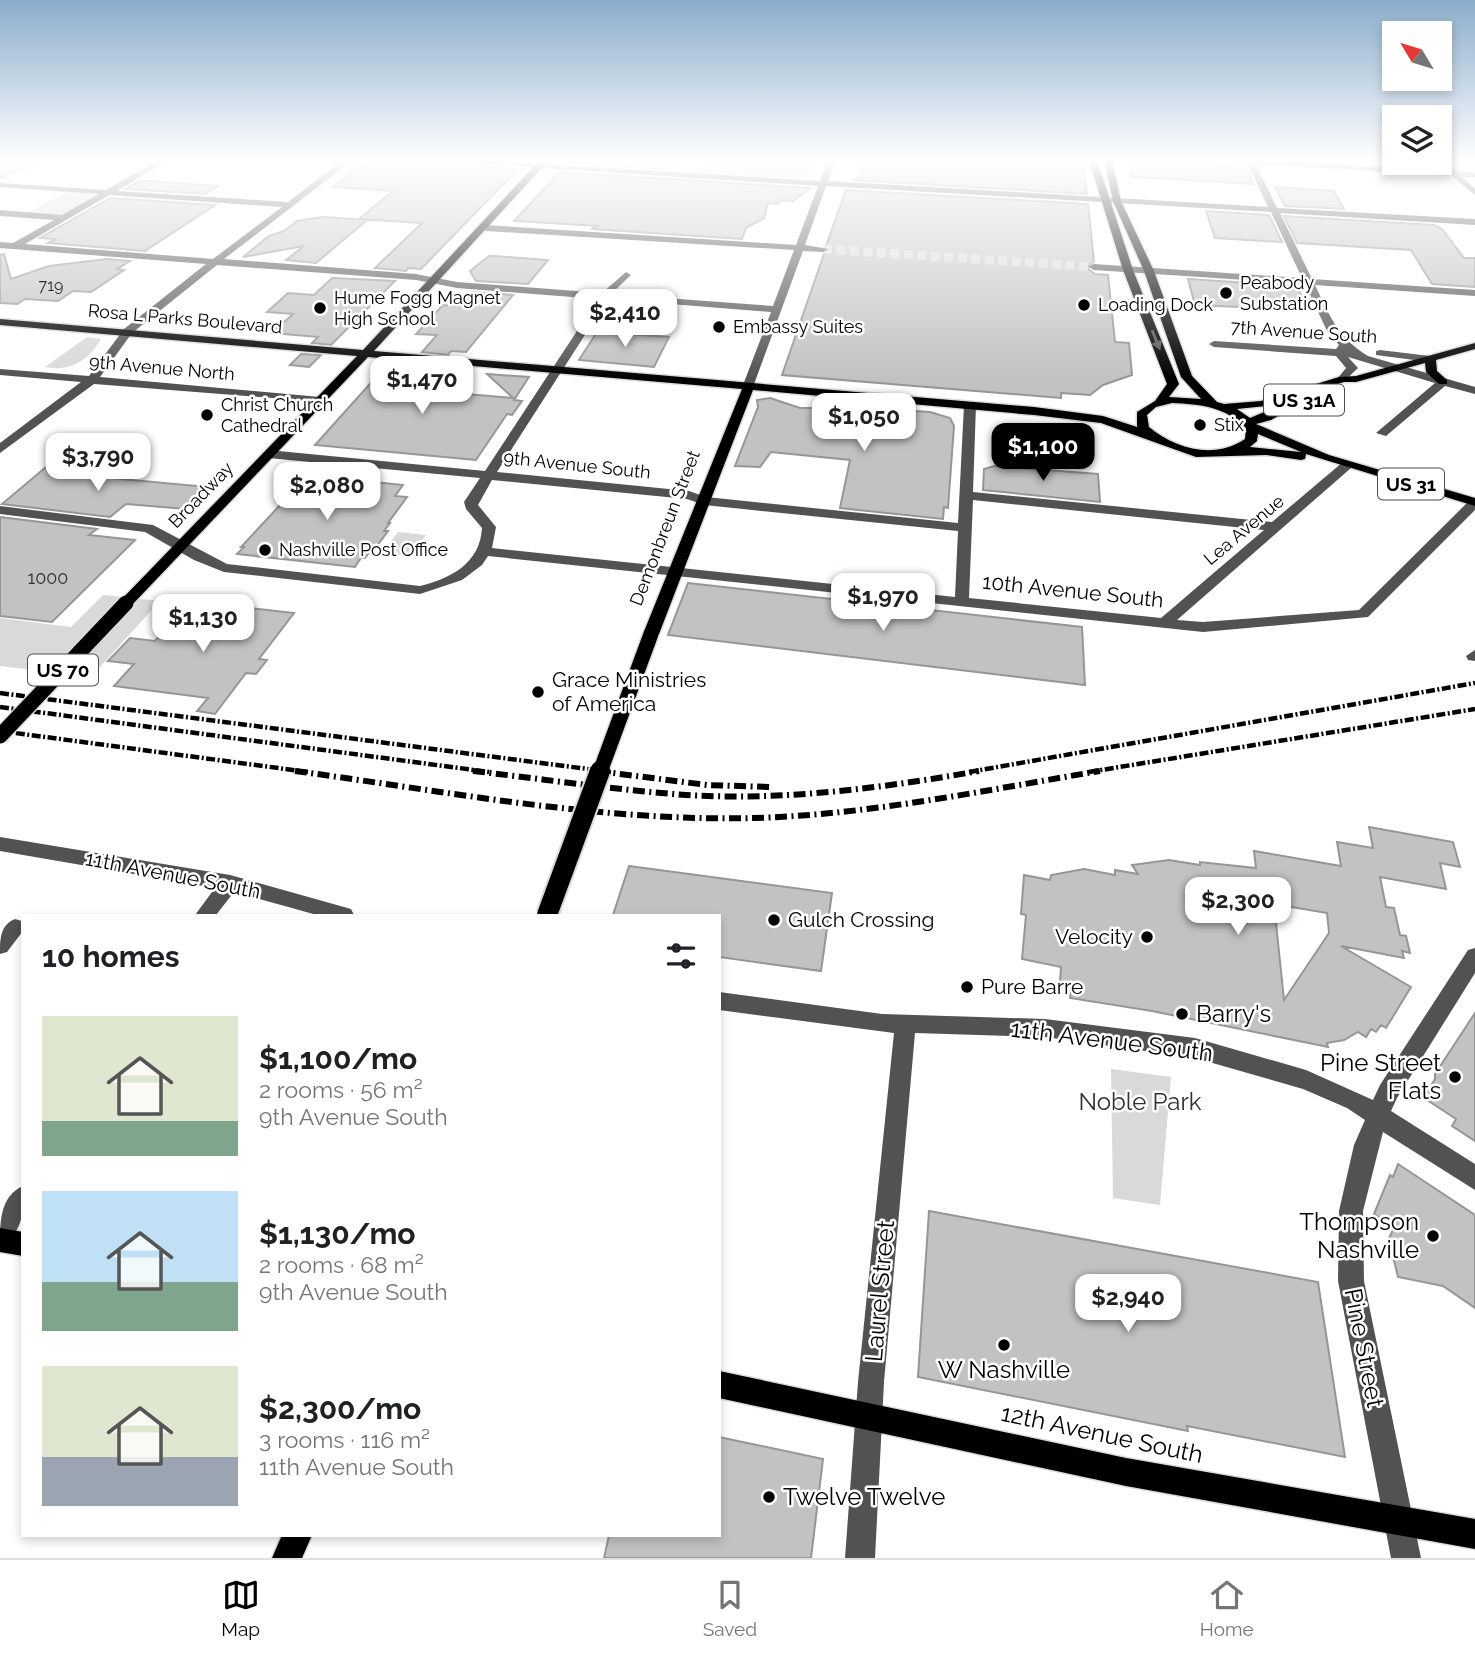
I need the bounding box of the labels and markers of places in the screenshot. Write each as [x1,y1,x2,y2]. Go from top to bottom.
place label: Peabody Substation [1240,272,1328,314]
marker: Peabody Substation [1218,285,1234,301]
place label: Hume Fogg Magnet High School [334,287,501,329]
pin: $2,410 [568,290,682,349]
place label: Loading Dock [1098,294,1214,315]
marker: Loading Dock [1076,297,1092,313]
marker: Hume Fogg Magnet High School [312,300,328,316]
place label: Embassy Suites [733,316,863,337]
marker: Embassy Suites [711,319,727,335]
pin: $1,470 [365,356,479,416]
pin: $1,050 [807,393,921,453]
place label: Christ Church Cathedral [221,394,333,436]
marker: Christ Church Cathedral [199,407,215,423]
place label: Stix [1214,414,1244,435]
marker: Stix [1192,417,1208,433]
pin: $1,100 [986,424,1100,483]
pin: $3,790 [41,434,155,493]
pin: $2,080 [270,462,384,522]
place label: Nashville Post Office [279,539,449,560]
marker: Nashville Post Office [257,542,273,558]
pin: $1,970 [826,574,940,633]
pin: $1,130 [146,594,260,654]
place label: Grace Ministries of America [552,667,706,716]
marker: Grace Ministries of America [530,684,546,700]
pin: $2,300 [1181,878,1295,937]
place label: Gulch Crossing [788,907,934,932]
marker: Gulch Crossing [766,912,782,928]
place label: Velocity [1055,924,1133,949]
marker: Velocity [1139,929,1155,945]
place label: Pure Barre [981,974,1083,999]
marker: Pure Barre [959,979,975,995]
place label: Barry's [1196,999,1271,1028]
marker: Barry's [1174,1006,1190,1022]
place label: Pine Street Flats [1320,1048,1441,1105]
marker: Pine Street Flats [1447,1069,1463,1085]
place label: Thompson Nashville [1299,1207,1419,1264]
marker: Thompson Nashville [1425,1228,1441,1244]
pin: $2,940 [1071,1274,1185,1334]
marker: W Nashville [996,1337,1012,1353]
place label: W Nashville [938,1355,1070,1384]
place label: Twelve Twelve [783,1482,945,1511]
marker: Twelve Twelve [761,1489,777,1505]

